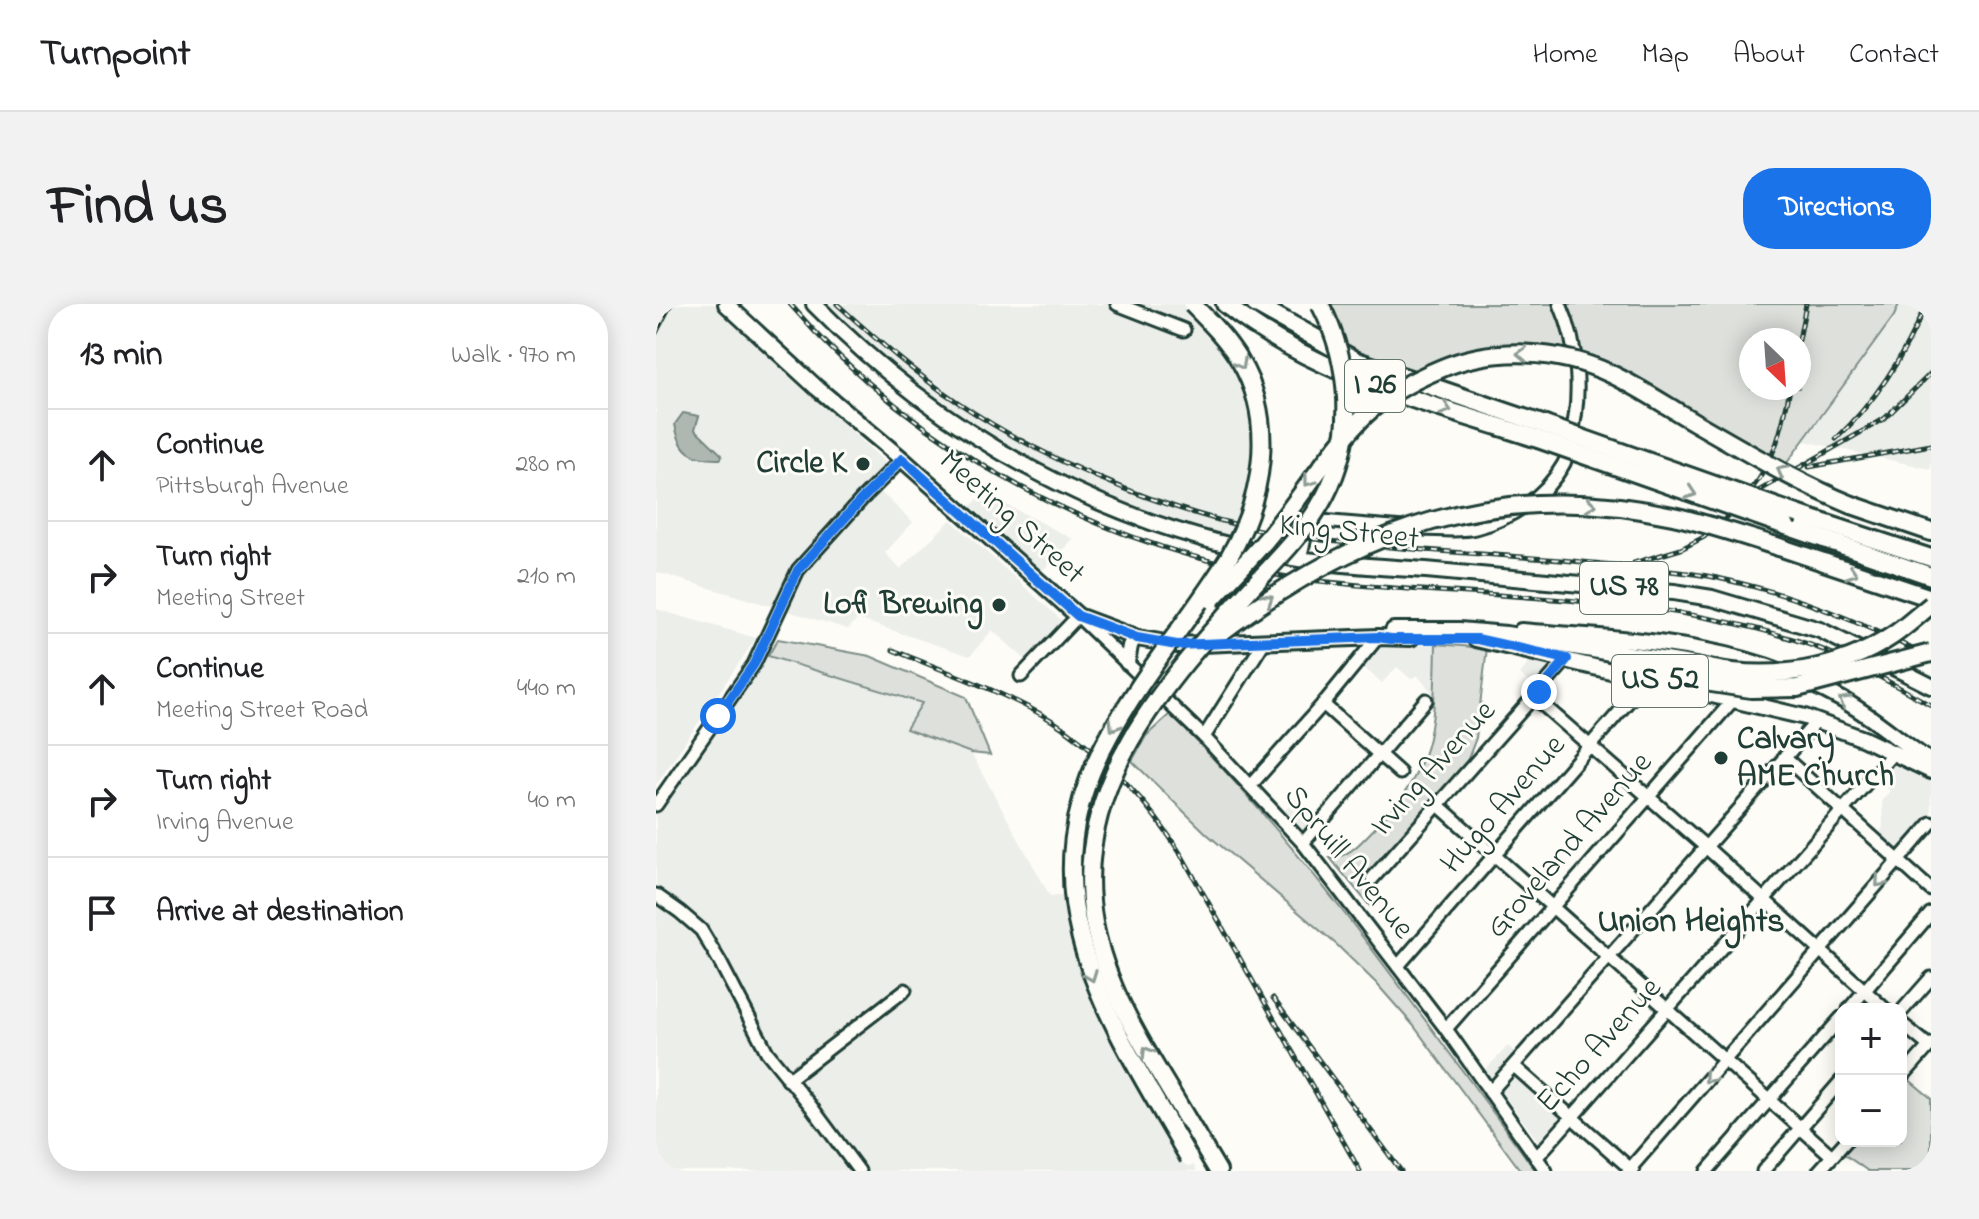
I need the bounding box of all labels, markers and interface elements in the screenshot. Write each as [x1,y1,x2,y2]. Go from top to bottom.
text: Turnpoint [40,27,190,83]
text: Home [1532,35,1598,76]
text: Map [1642,35,1689,76]
text: About [1733,35,1805,76]
text: Contact [1849,35,1939,76]
text: Find us [48,168,228,249]
button: Directions [1743,168,1931,249]
north arrow [1739,328,1811,400]
text: 13 min [80,331,163,381]
text: Walk · 970 m [451,337,576,375]
one-way arrow [1515,345,1528,362]
one-way arrow [1231,356,1246,371]
road number: I 26 [1345,360,1405,412]
one-way arrow [1438,399,1452,415]
text: Continue [156,424,264,468]
street label: Meeting Street [927,439,1095,597]
place label: Circle K [756,441,848,488]
icon: ahead [80,443,124,487]
text: 280 m [515,446,576,484]
marker: Circle K [854,455,872,473]
one-way arrow [1776,465,1791,481]
text: Pittsburgh Avenue [156,468,349,506]
one-way arrow [1305,473,1319,487]
one-way arrow [1683,483,1697,500]
one-way arrow [1585,496,1598,513]
street label: King Street [1277,502,1421,564]
text: Turn right [156,536,271,580]
icon: right [80,555,124,599]
text: 210 m [517,558,576,596]
road number: US 78 [1580,562,1668,614]
one-way arrow [1845,563,1859,579]
text: Meeting Street [156,580,305,618]
place label: Lofi Brewing [823,582,983,630]
one-way arrow [1259,594,1273,609]
marker: Lofi Brewing [990,596,1008,614]
text: Continue [156,648,264,692]
road number: US 52 [1612,655,1708,707]
icon: ahead [80,667,124,711]
text: 440 m [517,670,576,708]
route end [1521,674,1557,710]
street label: Irving Avenue [1360,690,1509,848]
text: Meeting Street Road [156,692,368,730]
one-way arrow [1838,695,1853,711]
route start [700,698,736,734]
one-way arrow [1109,717,1124,732]
place label: Calvary AME Church [1737,717,1894,801]
street label: Hugo Avenue [1430,724,1578,885]
street label: Groveland Avenue [1475,742,1665,950]
marker: Calvary AME Church [1712,749,1730,767]
text: Turn right [156,760,271,804]
street label: Spruill Avenue [1271,776,1425,951]
icon: right [80,779,124,823]
text: 40 m [527,782,576,820]
text: Irving Avenue [156,804,294,842]
one-way arrow [1875,872,1889,887]
icon: arrive [80,891,124,935]
text: Arrive at destination [156,891,404,935]
district label: Union Heights [1597,898,1785,949]
street label: Echo Avenue [1526,967,1674,1125]
one-way arrow [1081,968,1098,982]
map controls [1835,1003,1907,1147]
button: + [1835,1003,1907,1075]
one-way arrow [1141,1046,1157,1061]
one-way arrow [1704,1069,1719,1084]
button: − [1835,1075,1907,1147]

